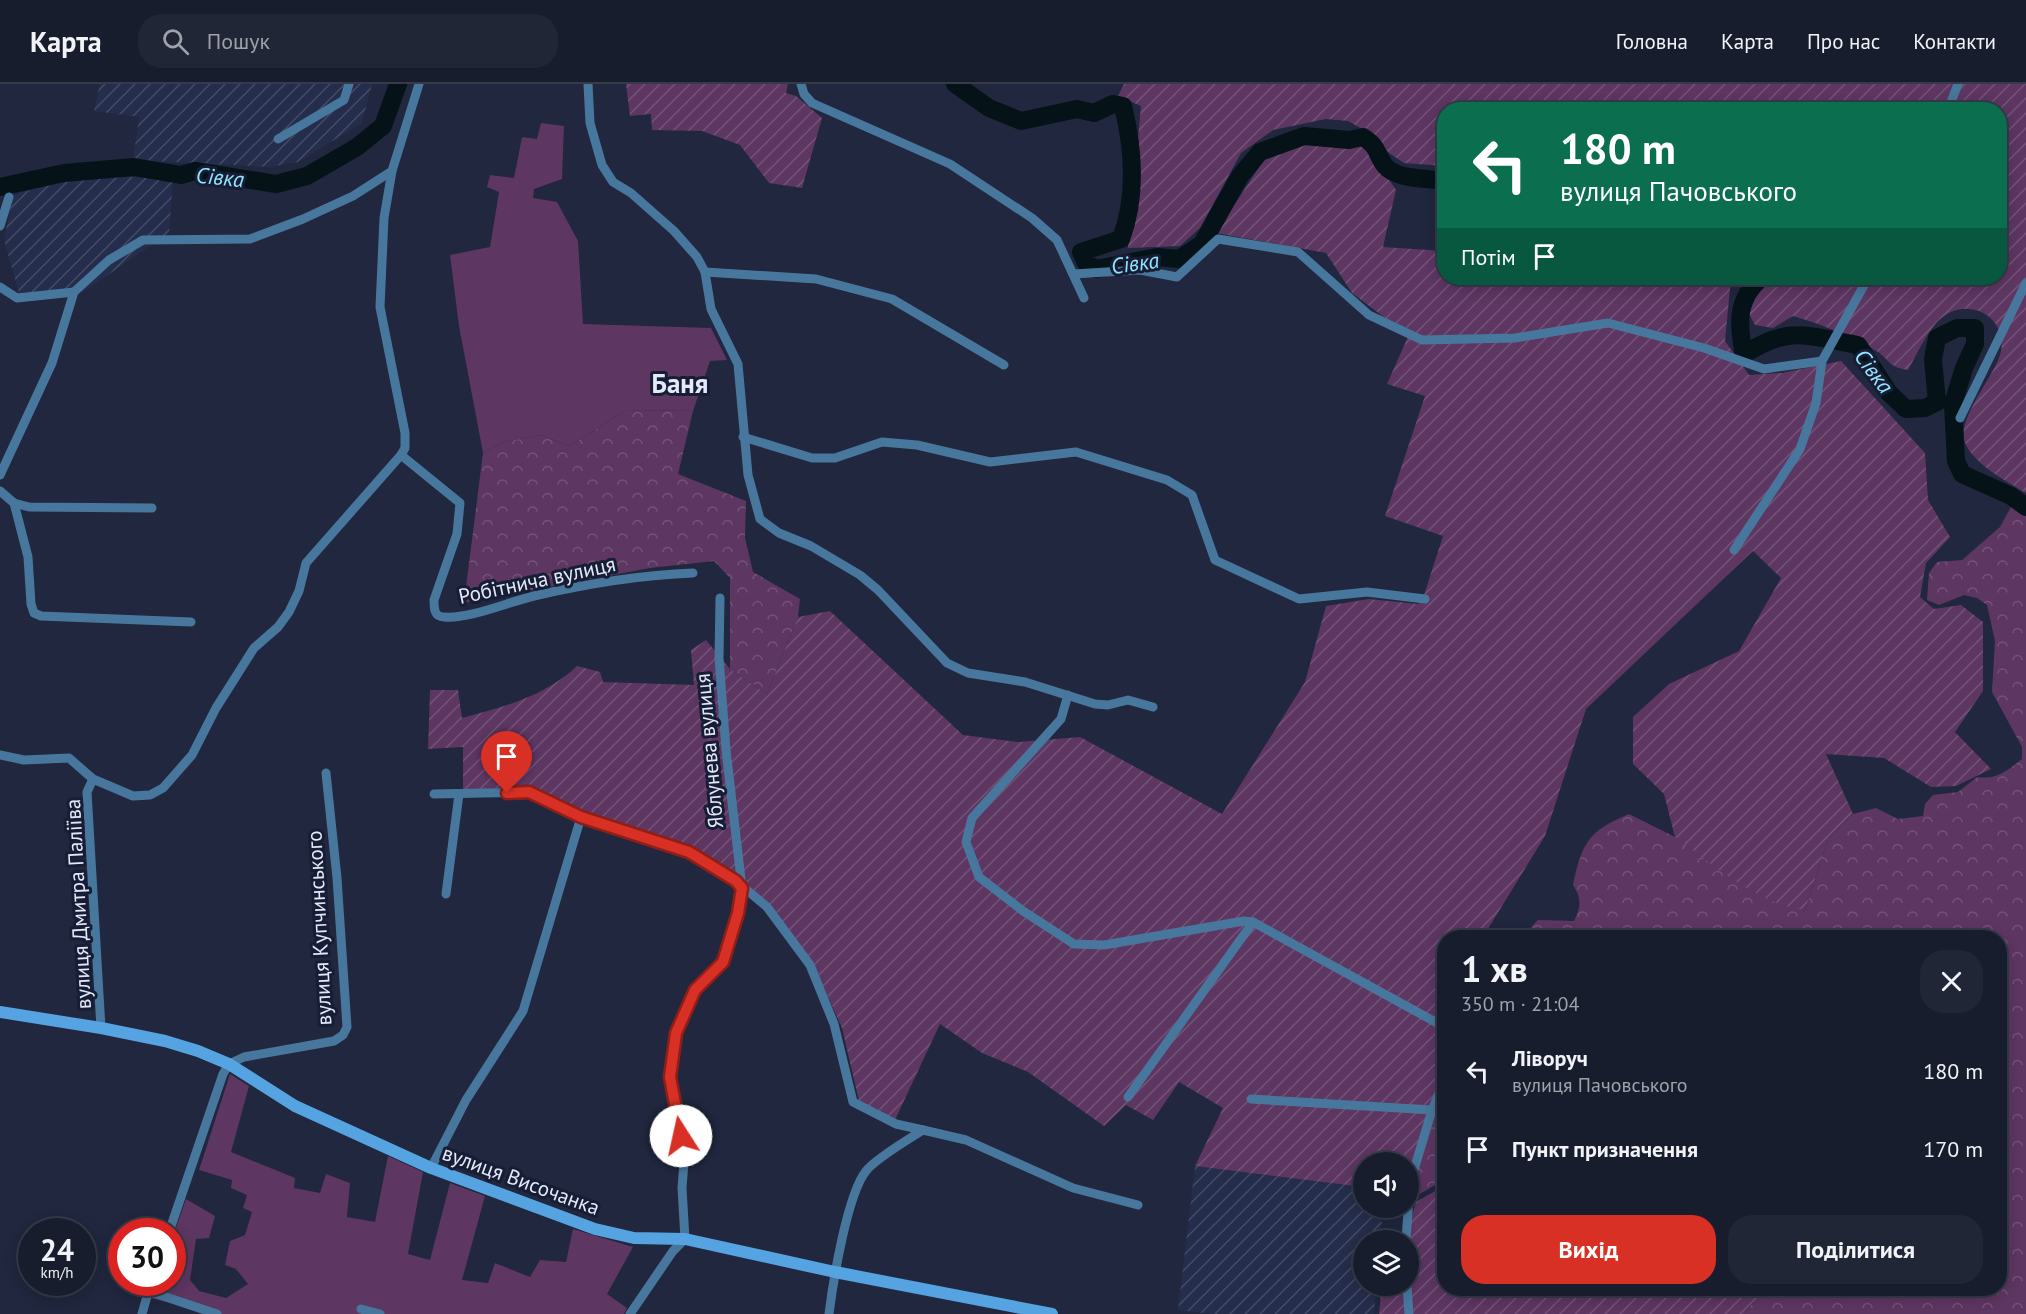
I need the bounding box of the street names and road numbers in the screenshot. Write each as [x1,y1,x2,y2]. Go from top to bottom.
street label: Робітнича вулиця [456,550,618,610]
street label: Яблунева вулиця [689,672,729,830]
street label: вулиця Дмитра Паліїва [59,798,97,1010]
street label: вулиця Купчинського [300,830,338,1026]
street label: вулиця Височанка [439,1139,603,1221]

